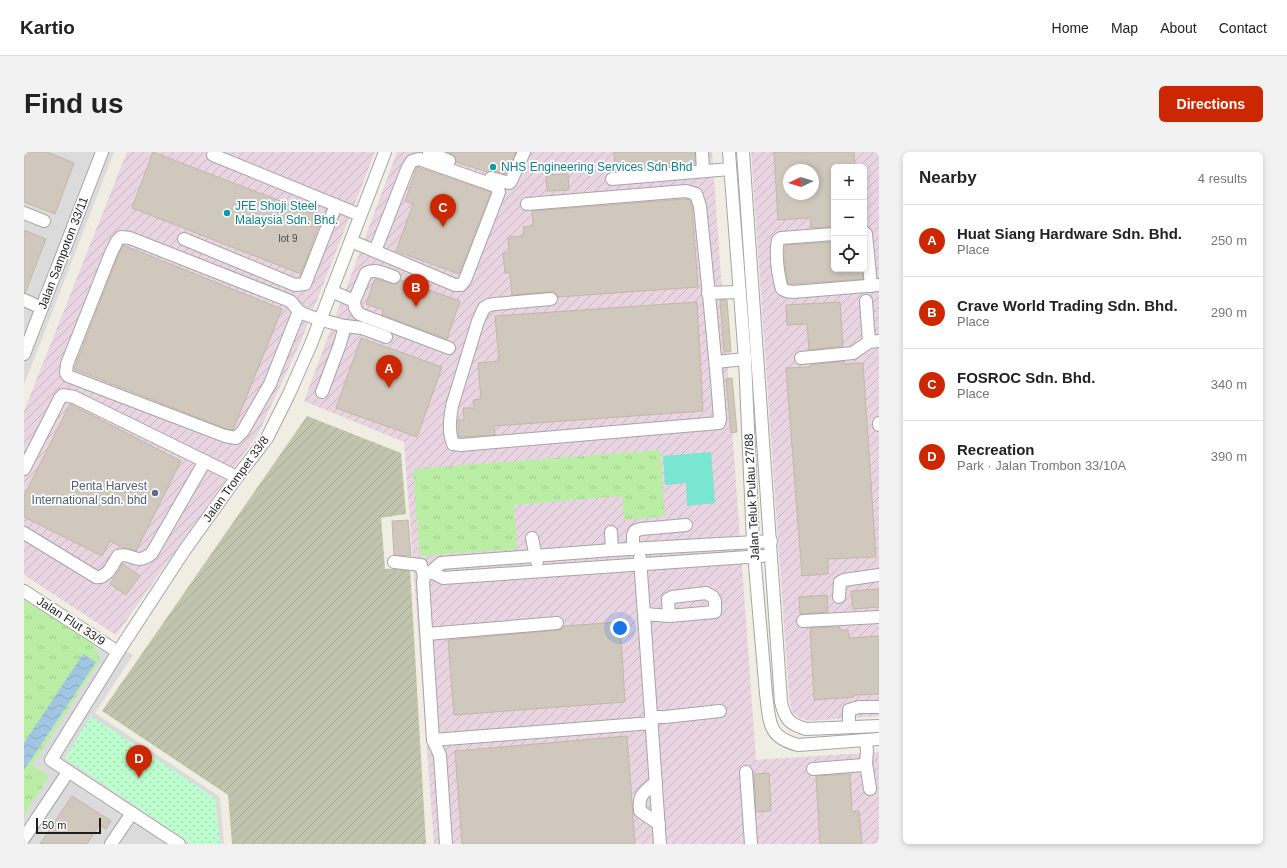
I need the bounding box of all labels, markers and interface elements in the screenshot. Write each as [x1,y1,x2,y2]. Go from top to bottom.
text: Kartio [20,17,75,38]
text: Home [1052,20,1089,36]
text: Map [1111,20,1138,36]
text: About [1160,20,1197,36]
text: Contact [1219,20,1267,36]
button: Directions [1159,86,1263,122]
text: Find us [24,88,124,119]
place label: NHS Engineering Services Sdn Bhd [501,160,692,174]
marker: NHS Engineering Services Sdn Bhd [488,162,498,172]
north arrow [783,164,819,200]
map controls [831,164,867,272]
button: + [831,164,867,200]
text: Nearby [919,168,977,187]
text: 4 results [1198,171,1247,186]
pin: C [430,194,456,227]
street label: Jalan Sampoton 33/11 [35,195,91,311]
place label: JFE Shoji Steel Malaysia Sdn. Bhd. [235,199,338,227]
button: − [831,200,867,236]
marker: JFE Shoji Steel Malaysia Sdn. Bhd. [222,208,232,218]
text: Huat Siang Hardware Sdn. Bhd. [957,225,1182,242]
house number: lot 9 [279,233,298,244]
text: A [927,233,937,248]
text: 250 m [1211,233,1247,248]
button: locate [831,236,867,272]
text: Place [957,242,990,257]
pin: B [403,274,429,307]
text: Crave World Trading Sdn. Bhd. [957,297,1178,314]
text: B [927,305,937,320]
text: 290 m [1211,305,1247,320]
text: Place [957,314,990,329]
pin: A [376,355,402,388]
text: FOSROC Sdn. Bhd. [957,369,1095,386]
text: C [927,377,937,392]
text: 340 m [1211,377,1247,392]
text: Place [957,386,990,401]
street label: Jalan Trompet 33/8 [200,433,272,525]
street label: Jalan Teluk Pulau 27/88 [742,433,762,561]
text: Recreation [957,441,1035,458]
text: D [927,449,937,464]
text: 390 m [1211,449,1247,464]
text: Park · Jalan Trombon 33/10A [957,458,1126,473]
place label: Penta Harvest International sdn. bhd [32,479,148,507]
marker: Penta Harvest International sdn. bhd [150,488,160,498]
street label: Jalan Flut 33/9 [34,594,108,648]
your location [610,618,630,638]
pin: D [126,745,152,778]
scale bar [36,816,101,835]
text: 50 m [42,819,66,831]

